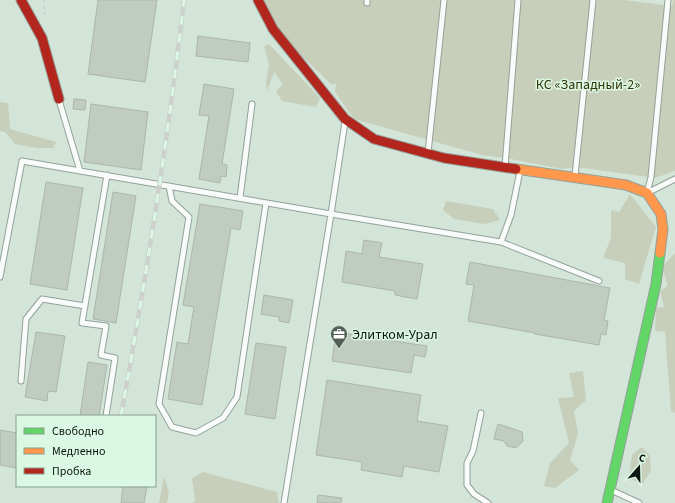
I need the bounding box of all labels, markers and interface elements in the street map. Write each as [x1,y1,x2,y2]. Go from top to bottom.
park label: КС «Западный-2» [536,75,640,95]
office icon: Элитком-Урал [329,324,349,349]
place label: Элитком-Урал [352,325,438,345]
legend [16,415,156,487]
text: Свободно [52,423,104,440]
text: Медленно [52,443,106,460]
north arrow [619,447,659,487]
text: С [637,450,648,466]
text: Пробка [52,463,91,480]

